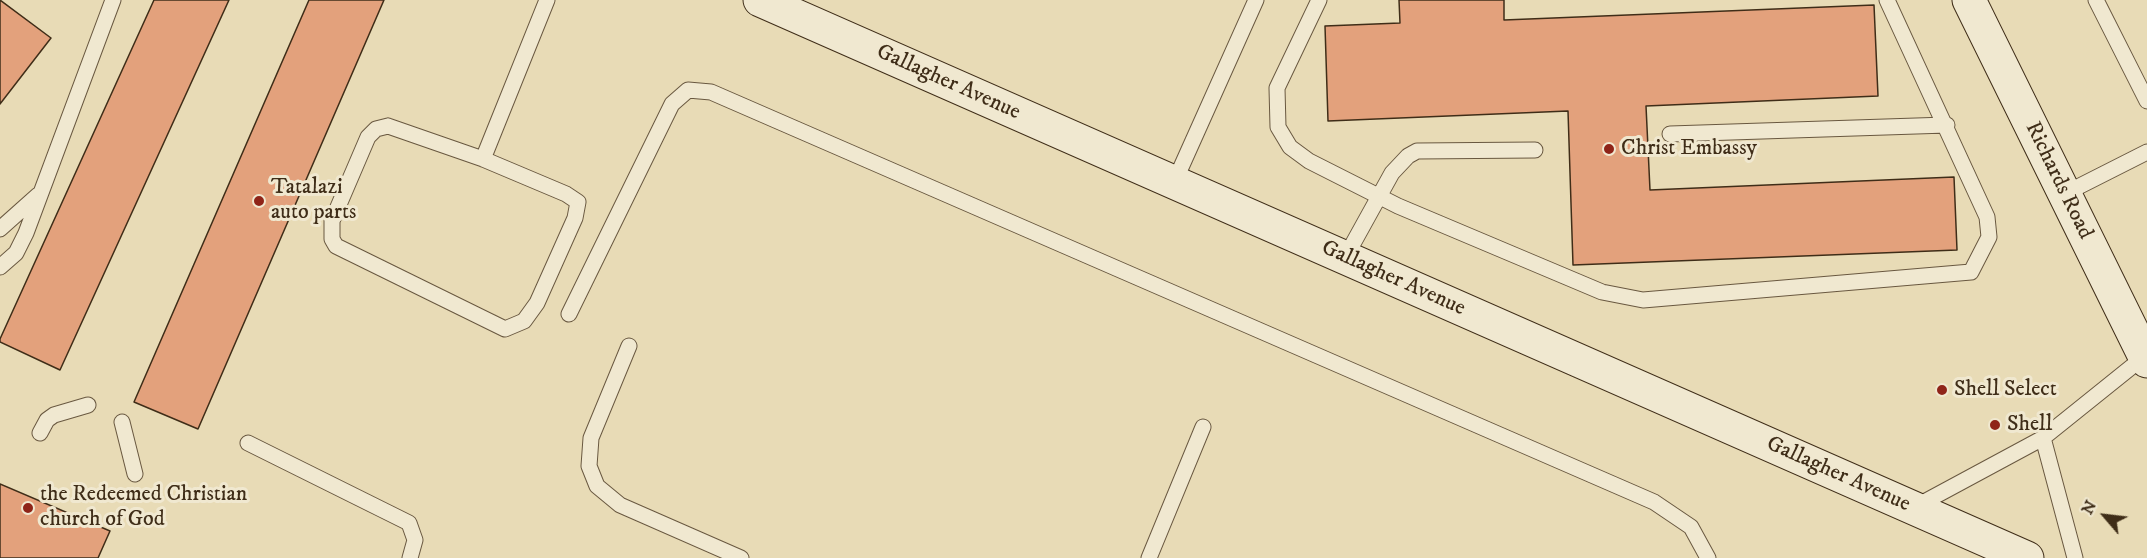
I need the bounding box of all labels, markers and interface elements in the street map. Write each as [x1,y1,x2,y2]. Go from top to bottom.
street label: Gallagher Avenue [872,39,1024,127]
street label: Richards Road [2018,118,2098,244]
place label: Christ Embassy [1621,136,1757,162]
marker: Christ Embassy [1602,142,1616,156]
place label: Tatalazi auto parts [271,175,356,226]
marker: Tatalazi auto parts [252,194,266,208]
street label: Gallagher Avenue [1317,235,1469,323]
place label: Shell Select [1954,377,2057,403]
marker: Shell Select [1935,383,1949,397]
place label: Shell [2007,412,2052,438]
marker: Shell [1988,418,2002,432]
street label: Gallagher Avenue [1762,431,1914,519]
place label: the Redeemed Christian church of God [40,482,247,534]
north arrow [2075,486,2135,546]
text: N [2077,497,2101,518]
marker: the Redeemed Christian church of God [21,501,35,515]

